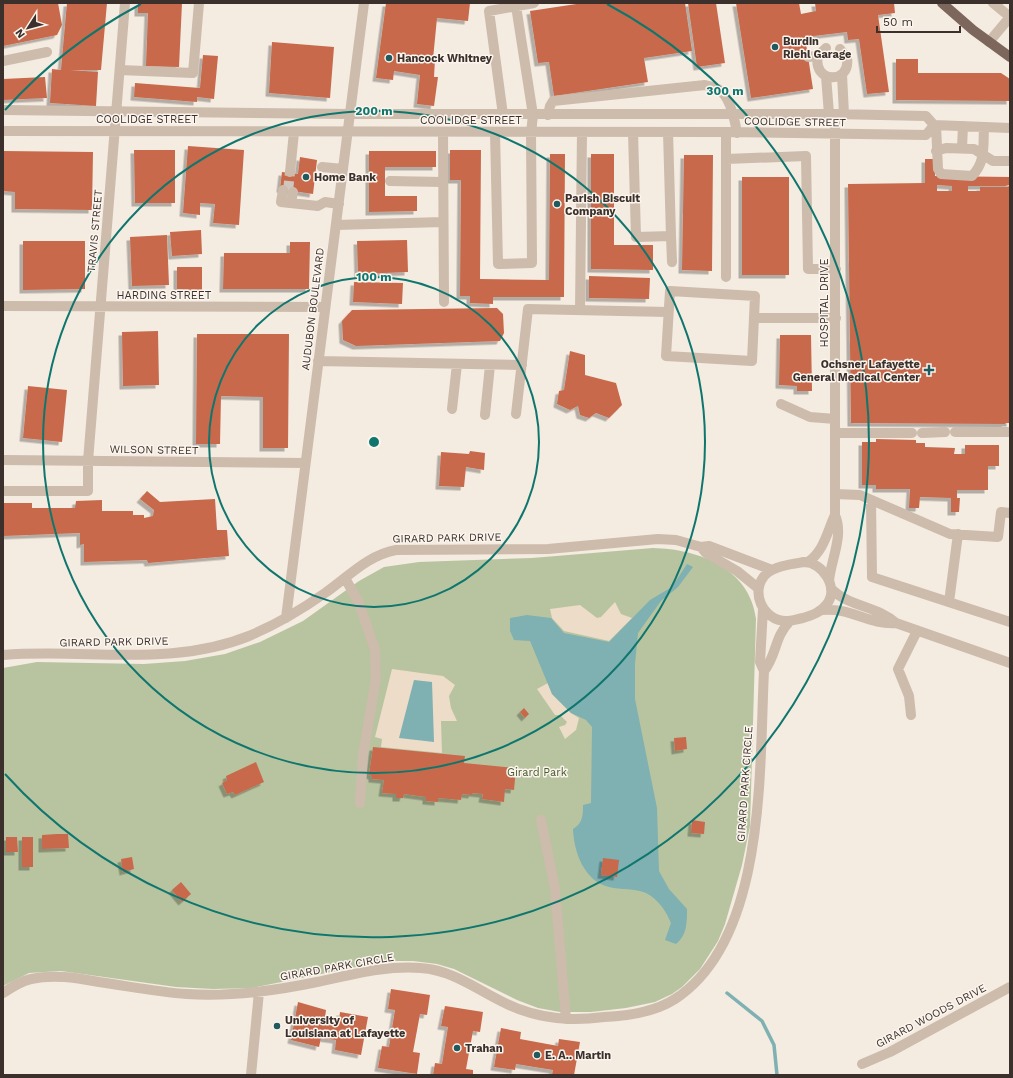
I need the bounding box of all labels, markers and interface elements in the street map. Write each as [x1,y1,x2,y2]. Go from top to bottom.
north arrow [8,8,48,48]
scale bar [877,8,960,34]
text: 50 m [883,15,913,29]
text: N [13,26,28,41]
place label: Burdin Riehl Garage [783,35,851,61]
marker: Burdin Riehl Garage [770,42,780,52]
place label: Hancock Whitney [397,52,493,65]
marker: Hancock Whitney [384,53,394,63]
text: 300 m [706,84,744,98]
text: 200 m [355,104,393,118]
street label: COOLIDGE STREET [96,113,198,126]
street label: COOLIDGE STREET [420,114,522,127]
street label: COOLIDGE STREET [744,115,846,129]
place label: Home Bank [314,171,376,184]
marker: Home Bank [301,172,311,182]
street label: TRAVIS STREET [85,189,105,273]
place label: Parish Biscuit Company [565,192,640,218]
marker: Parish Biscuit Company [552,199,562,209]
street label: AUDUBON BOULEVARD [299,247,327,371]
street label: HOSPITAL DRIVE [818,259,831,347]
text: 100 m [356,270,392,284]
street label: HARDING STREET [117,289,212,302]
place label: Ochsner Lafayette General Medical Center [793,358,920,384]
marker: Ochsner Lafayette General Medical Center [923,364,935,376]
centre of rings [367,435,381,449]
street label: WILSON STREET [109,443,199,457]
street label: GIRARD PARK DRIVE [392,531,502,545]
street label: GIRARD PARK DRIVE [59,635,169,649]
street label: GIRARD PARK CIRCLE [734,726,756,842]
park label: Girard Park [507,766,567,779]
street label: GIRARD PARK CIRCLE [279,951,395,983]
street label: GIRARD WOODS DRIVE [874,981,988,1051]
place label: University of Louisiana at Lafayette [285,1014,405,1040]
marker: University of Louisiana at Lafayette [272,1021,282,1031]
place label: Trahan [465,1042,503,1055]
marker: Trahan [452,1043,462,1053]
place label: E. A.. Martin [545,1049,611,1062]
marker: E. A.. Martin [532,1050,542,1060]

